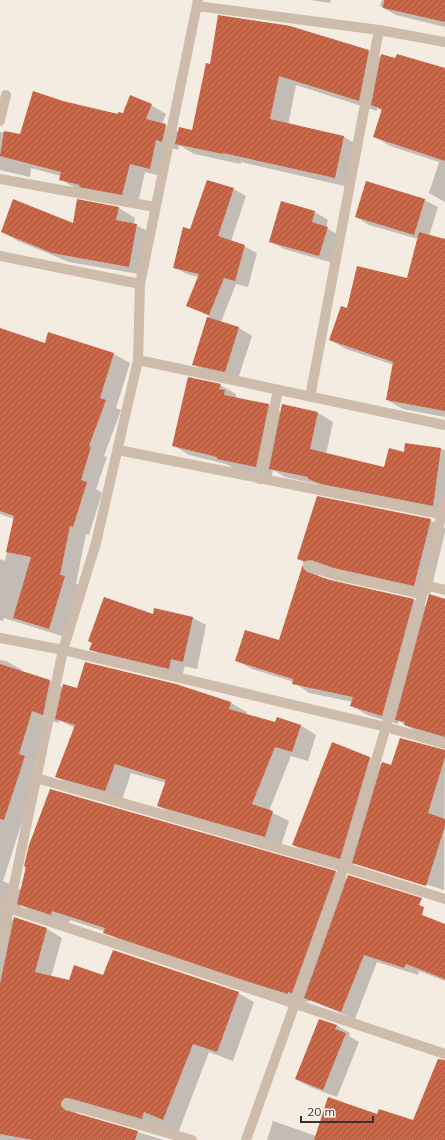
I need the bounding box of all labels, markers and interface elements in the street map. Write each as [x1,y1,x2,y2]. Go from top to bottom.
scale bar [301,1098,373,1124]
text: 20 m [307,1104,335,1119]

